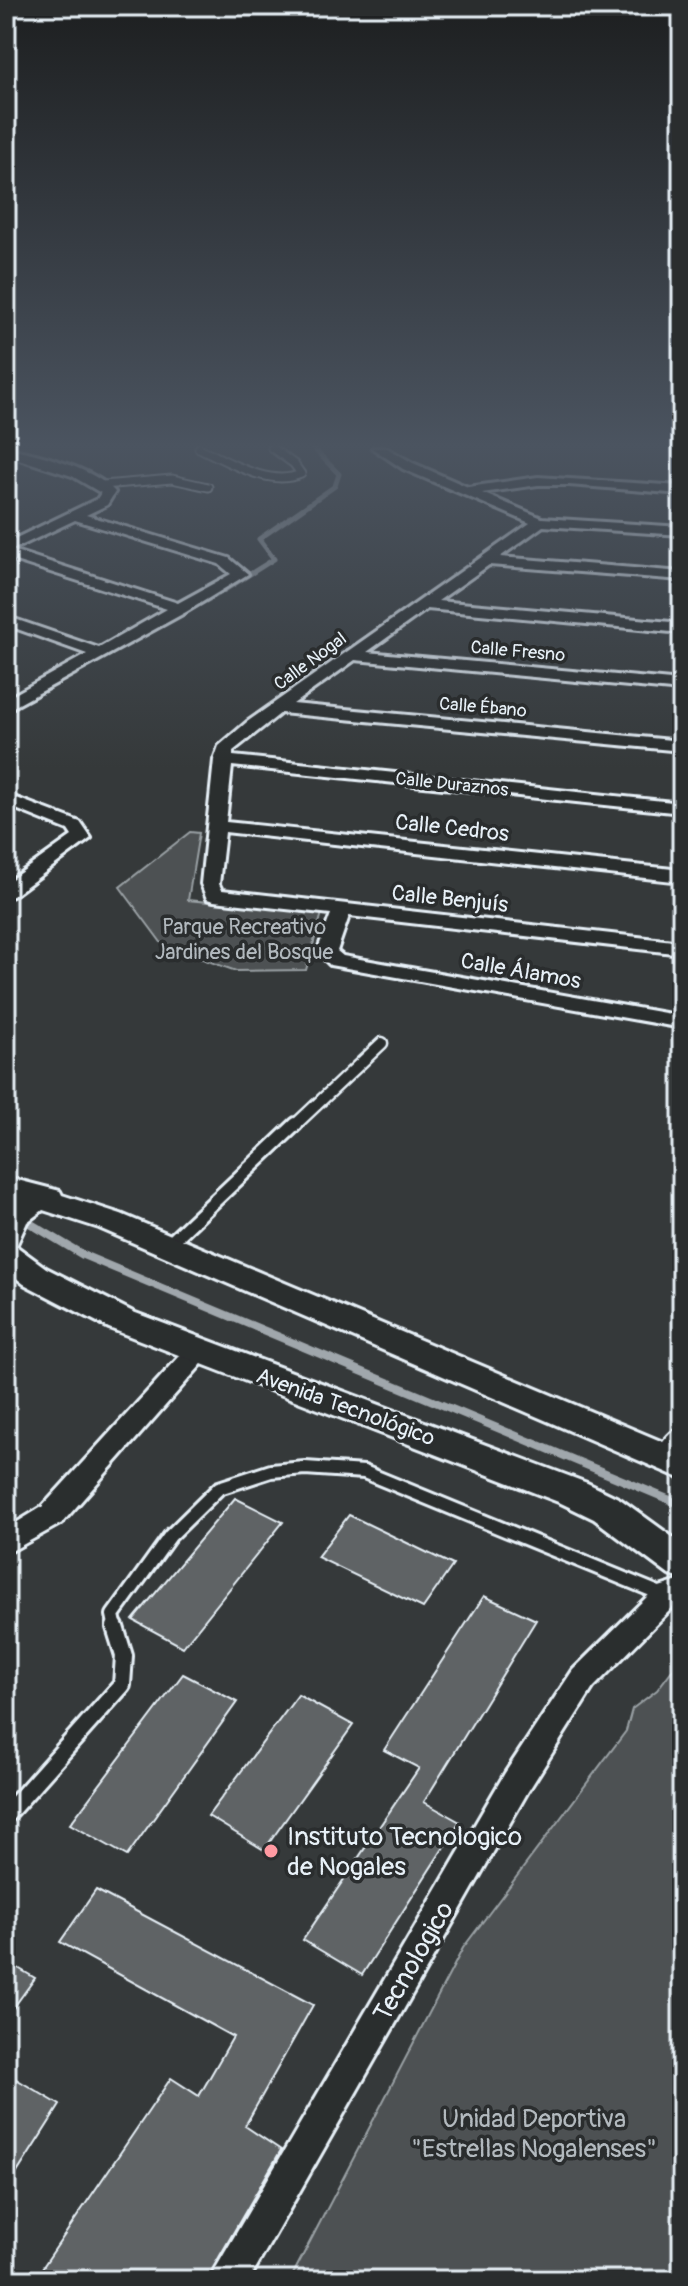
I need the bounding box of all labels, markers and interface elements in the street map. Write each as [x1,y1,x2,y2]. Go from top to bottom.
street label: Calle Nogal [269,627,351,696]
street label: Calle Fresno [470,636,567,667]
street label: Calle Ébano [438,692,528,723]
street label: Calle Duraznos [394,767,509,802]
street label: Calle Cedros [394,808,510,848]
street label: Calle Benjuís [390,879,510,919]
park label: Parque Recreativo Jardines del Bosque [155,913,334,966]
street label: Calle Álamos [459,947,583,995]
street label: Avenida Tecnológico [252,1362,439,1452]
place label: Instituto Tecnologico de Nogales [287,1821,522,1883]
marker: Instituto Tecnologico de Nogales [262,1842,280,1860]
street label: Tecnologico [367,1896,461,2027]
park label: Unidad Deportiva "Estrellas Nogalenses" [411,2103,657,2165]

